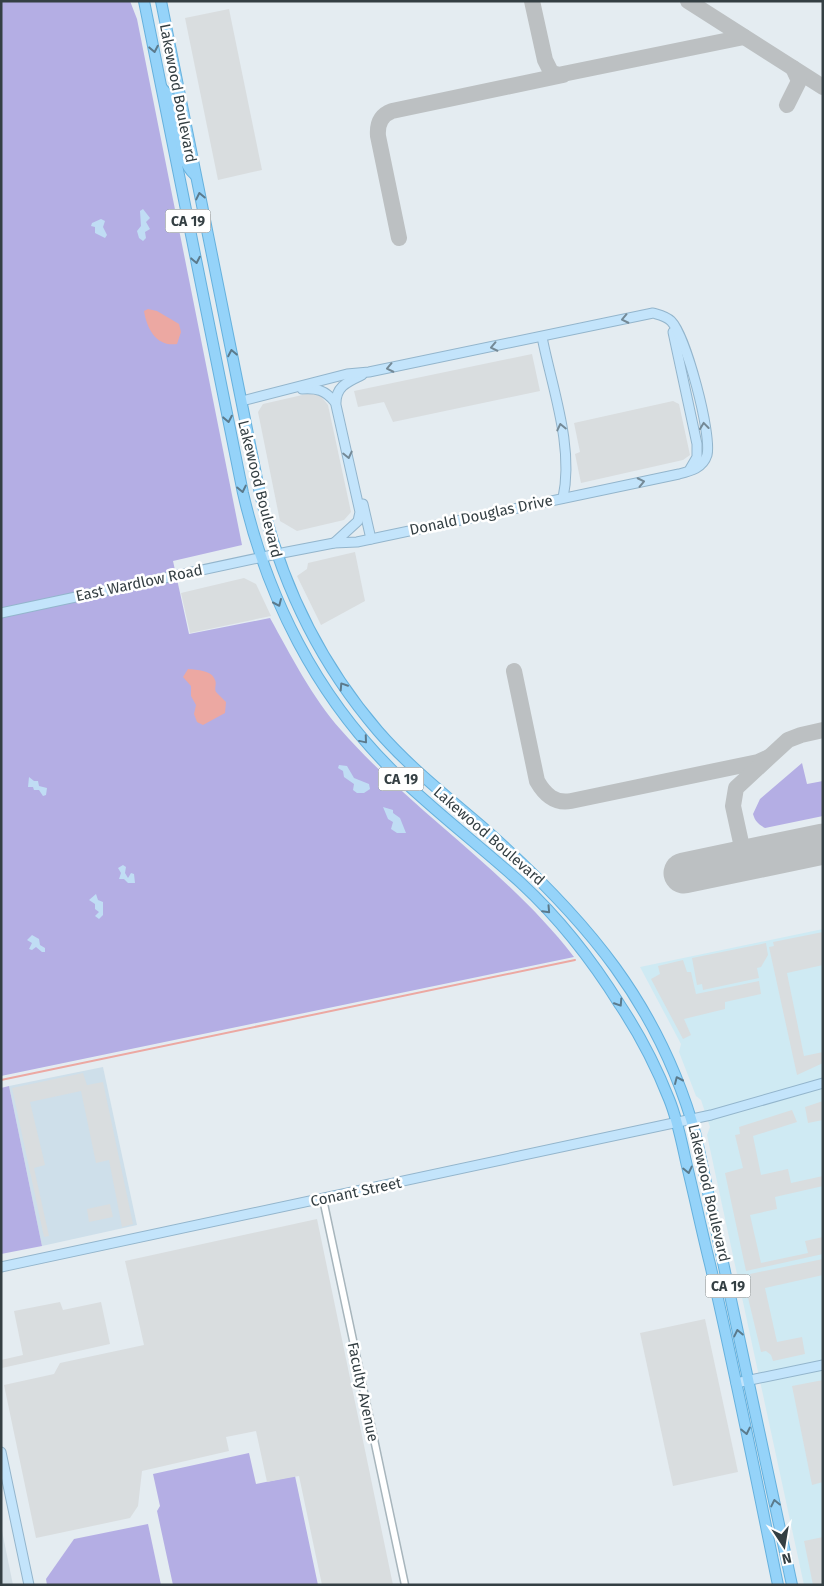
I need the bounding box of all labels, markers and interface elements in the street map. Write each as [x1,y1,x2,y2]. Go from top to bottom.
street label: Lakewood Boulevard [156,22,200,164]
one-way arrow [148,45,159,53]
one-way arrow [195,192,206,201]
road number: CA 19 [166,210,210,232]
one-way arrow [190,255,201,264]
one-way arrow [621,313,630,324]
one-way arrow [490,341,499,351]
one-way arrow [227,348,238,357]
one-way arrow [385,362,394,373]
one-way arrow [222,415,233,424]
street label: Lakewood Boulevard [234,418,286,560]
one-way arrow [699,422,710,430]
one-way arrow [556,423,567,432]
one-way arrow [342,451,353,460]
one-way arrow [637,477,646,488]
one-way arrow [236,484,247,493]
street label: Donald Douglas Drive [408,491,554,539]
street label: East Wardlow Road [74,561,204,605]
one-way arrow [272,598,283,607]
one-way arrow [340,682,349,691]
one-way arrow [359,734,368,743]
road number: CA 19 [378,768,424,791]
street label: Lakewood Boulevard [430,783,548,889]
one-way arrow [541,904,550,913]
one-way arrow [613,997,622,1006]
one-way arrow [674,1076,685,1085]
street label: Lakewood Boulevard [684,1122,734,1264]
one-way arrow [682,1165,693,1174]
street label: Conant Street [309,1173,404,1210]
road number: CA 19 [706,1274,750,1298]
one-way arrow [733,1329,743,1337]
street label: Faculty Avenue [344,1341,382,1443]
one-way arrow [740,1426,751,1435]
one-way arrow [770,1498,781,1507]
north arrow [759,1521,809,1571]
text: N [780,1549,793,1568]

